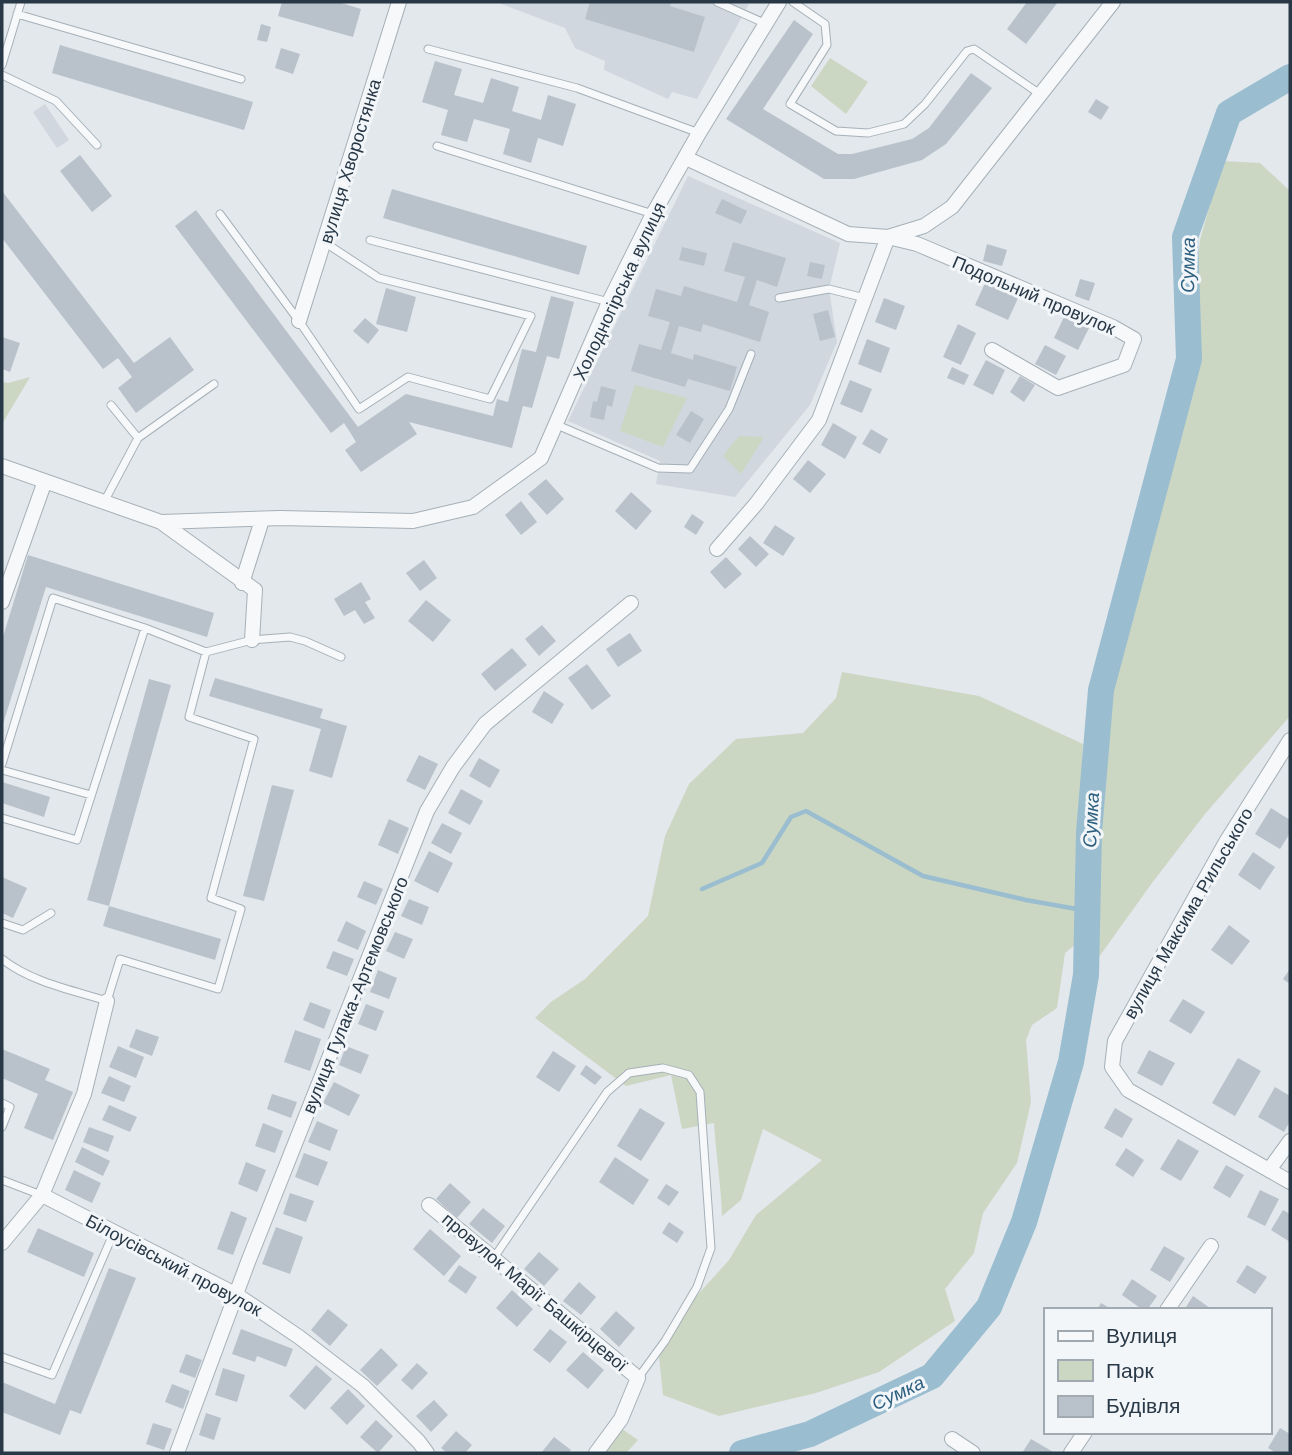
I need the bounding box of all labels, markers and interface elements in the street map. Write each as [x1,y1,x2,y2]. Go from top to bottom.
street label: вулиця Хворостянка [315,75,385,246]
street label: Холодногірська вулиця [568,199,670,383]
water label: Сумка [1176,237,1200,293]
street label: Подольний провулок [949,251,1119,339]
water label: Сумка [1078,792,1104,848]
street label: вулиця Максима Рильського [1119,804,1257,1022]
street label: вулиця Гулака-Артемовського [298,873,412,1117]
street label: провулок Марії Башкірцевої [438,1208,632,1376]
street label: Білоусівський провулок [82,1210,266,1320]
legend [1044,1308,1271,1434]
text: Вулиця [1106,1323,1177,1348]
text: Парк [1106,1358,1154,1383]
water label: Сумка [868,1371,928,1415]
text: Будівля [1106,1393,1180,1418]

